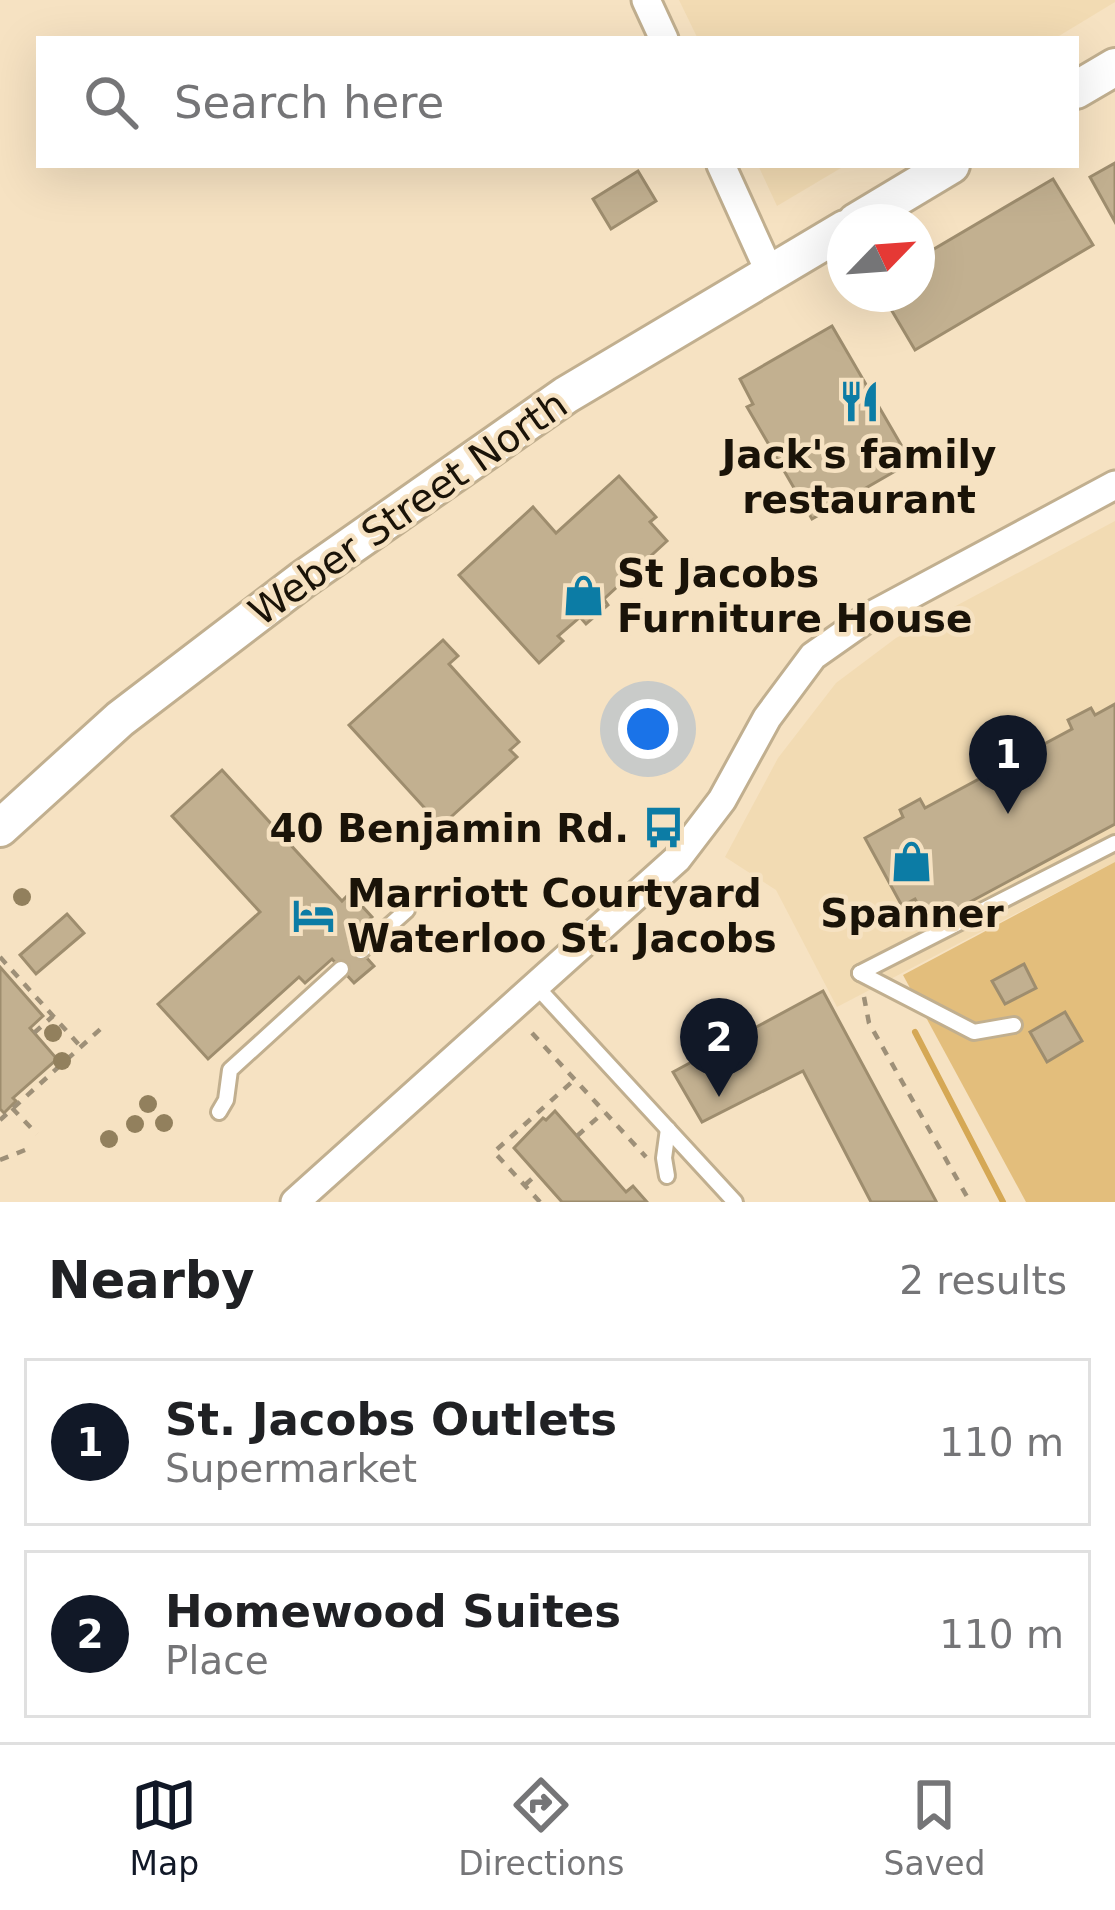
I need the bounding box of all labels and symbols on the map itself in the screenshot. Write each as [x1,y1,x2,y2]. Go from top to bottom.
north arrow [827,204,935,312]
restaurant icon: Jack's family restaurant [836,379,882,425]
street label: Weber Street North [241,381,575,635]
place label: Jack's family restaurant [719,432,996,522]
place label: St Jacobs Furniture House [617,551,972,641]
shop icon: St Jacobs Furniture House [560,572,606,618]
your location [618,699,678,759]
pin: 1 [969,715,1047,814]
bus stop icon: 40 Benjamin Rd. [640,805,686,851]
place label: 40 Benjamin Rd. [269,806,629,851]
shop icon: Spanner [889,838,935,884]
place label: Marriott Courtyard Waterloo St. Jacobs [347,871,777,961]
place label: Spanner [820,891,1005,936]
hotel icon: Marriott Courtyard Waterloo St. Jacobs [290,892,336,938]
pin: 2 [680,998,758,1097]

